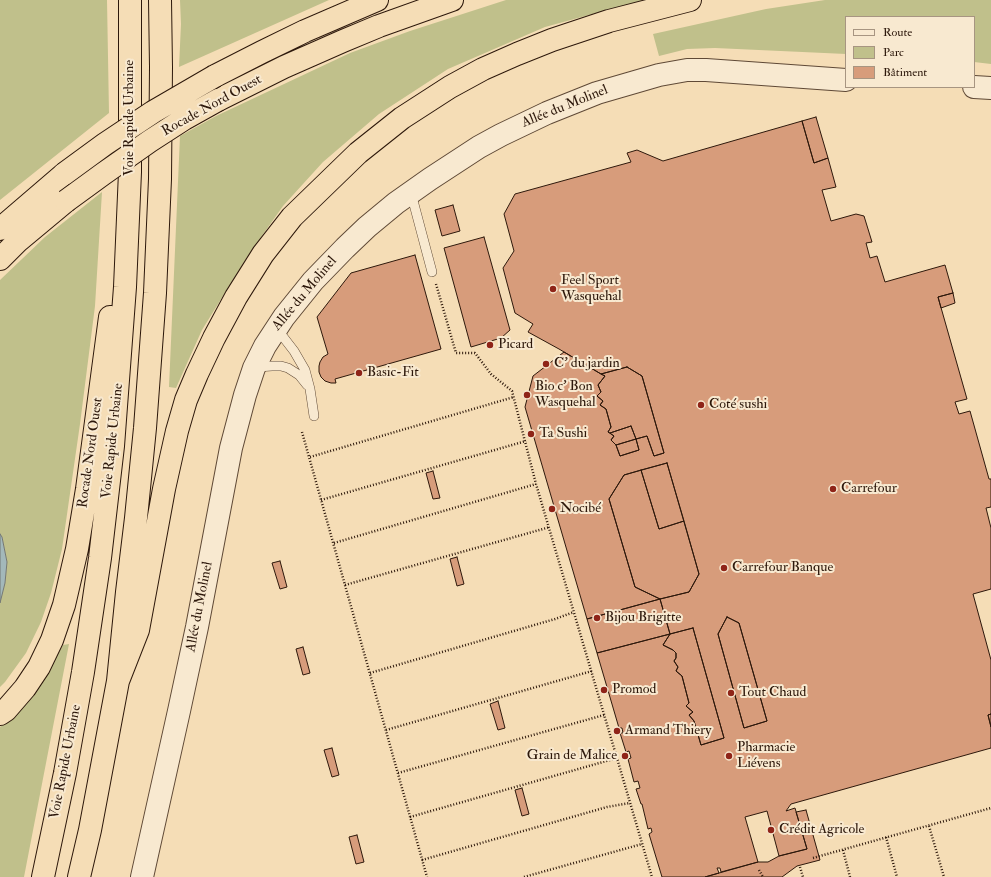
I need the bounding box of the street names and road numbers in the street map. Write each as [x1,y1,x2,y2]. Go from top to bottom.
street label: Voie Rapide Urbaine [122,60,138,176]
street label: Rocade Nord Ouest [159,72,265,140]
street label: Allée du Molinel [519,82,611,132]
street label: Allée du Molinel [269,253,341,335]
street label: Voie Rapide Urbaine [99,382,127,500]
street label: Rocade Nord Ouest [75,397,107,509]
street label: Allée du Molinel [183,560,217,654]
street label: Voie Rapide Urbaine [47,703,85,821]

